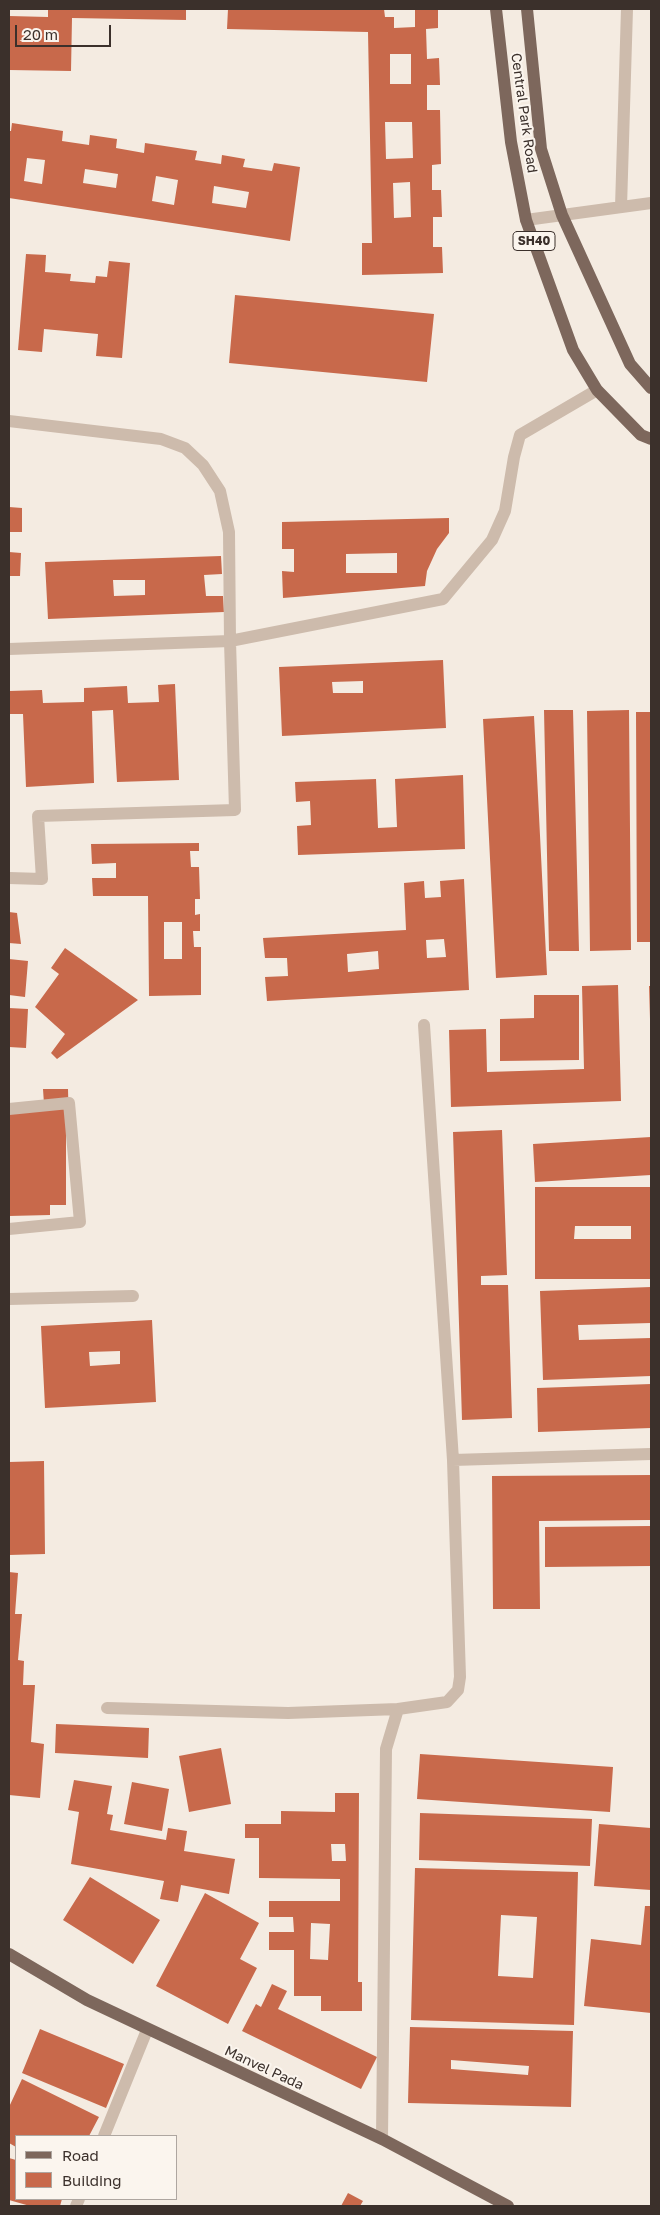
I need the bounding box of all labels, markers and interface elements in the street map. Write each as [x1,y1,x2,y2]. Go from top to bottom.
scale bar [18,15,114,47]
text: 20 m [23,25,58,43]
street label: Central Park Road [507,52,541,174]
road number: SH40 [513,232,555,250]
street label: Manvel Pada [222,2042,306,2094]
legend [15,2135,178,2200]
text: Road [62,2146,99,2164]
text: Building [62,2171,122,2189]

